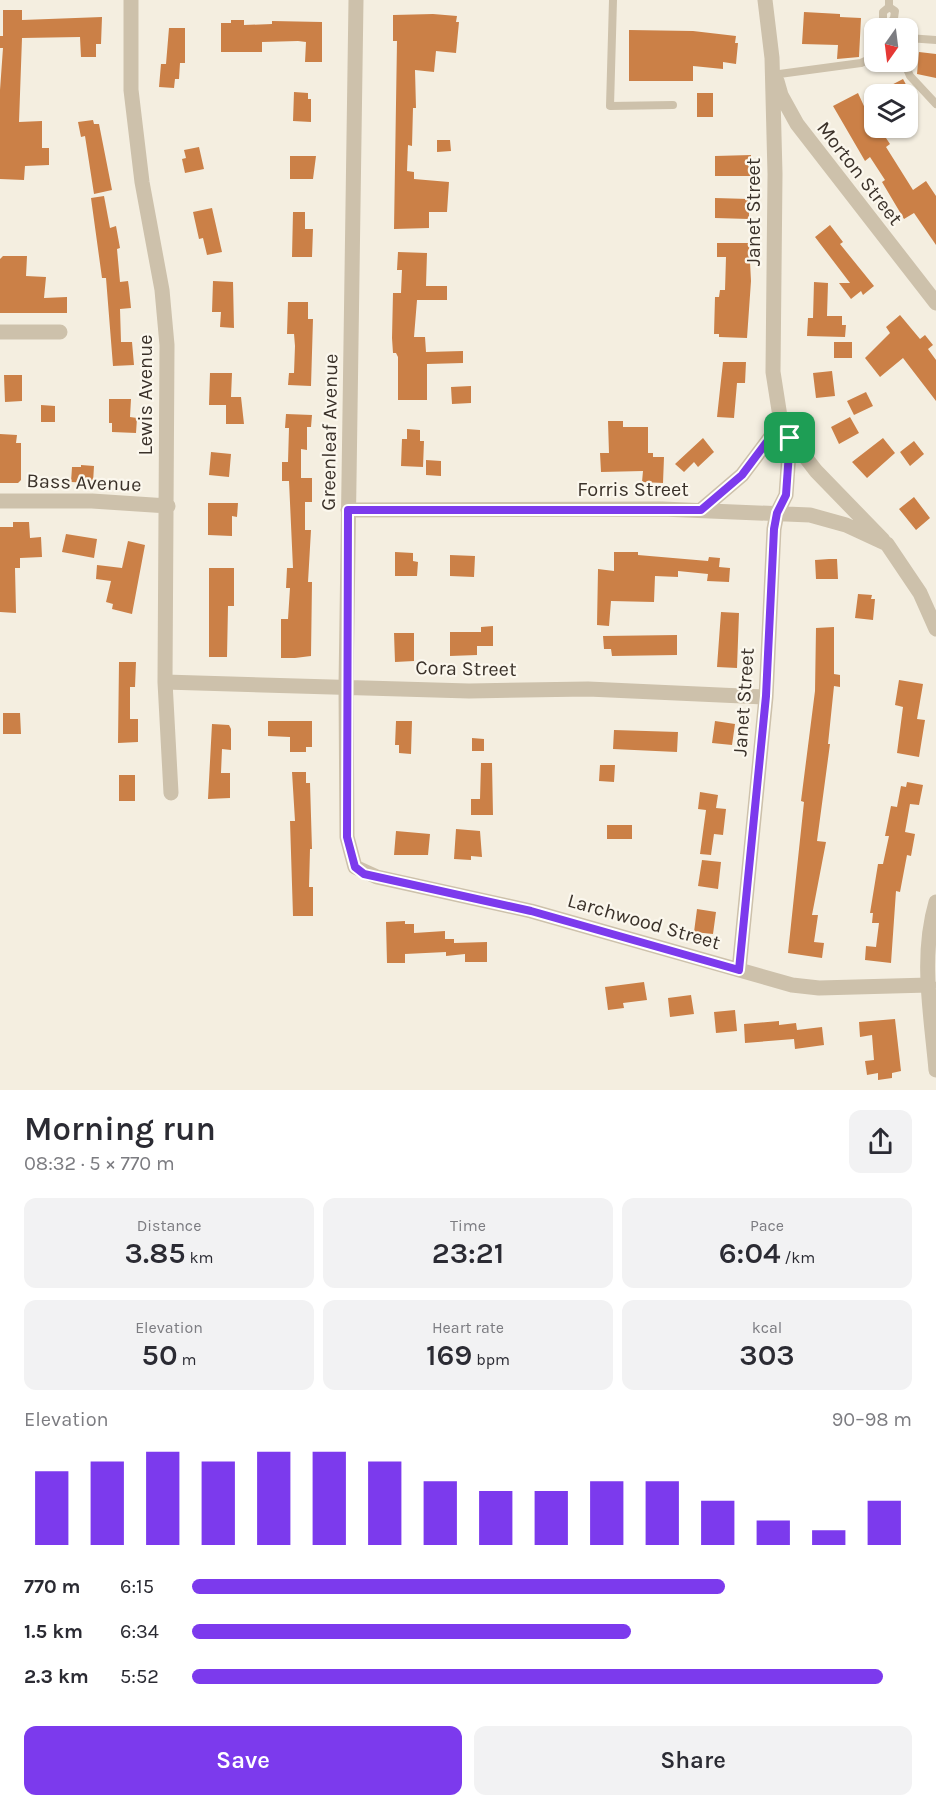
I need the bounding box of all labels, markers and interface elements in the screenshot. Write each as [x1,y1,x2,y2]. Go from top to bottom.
north arrow [864,18,918,72]
map controls [864,18,918,138]
button: layers [864,84,918,138]
street label: Morton Street [812,117,908,230]
street label: Janet Street [742,157,765,266]
street label: Lewis Avenue [134,334,157,456]
street label: Greenleaf Avenue [317,353,342,511]
pin [764,412,815,463]
icon: arrive [773,421,806,454]
street label: Bass Avenue [26,469,142,496]
street label: Forris Street [577,478,689,501]
street label: Janet Street [728,647,759,757]
street label: Cora Street [415,656,517,681]
street label: Larchwood Street [565,889,723,954]
text: Morning run [24,1110,216,1148]
button: share [849,1110,912,1173]
text: 08:32 · 5 × 770 m [24,1152,175,1175]
text: Distance [137,1216,201,1235]
text: Time [450,1216,486,1235]
text: Pace [750,1216,784,1235]
text: 3.85 [125,1235,186,1271]
text: 23:21 [432,1235,504,1271]
text: 6:04 [719,1235,781,1271]
text: km [186,1248,213,1267]
text: /km [781,1248,815,1267]
text: Elevation [135,1318,203,1337]
text: Heart rate [432,1318,504,1337]
text: kcal [752,1318,782,1337]
text: 50 [142,1337,178,1373]
text: 169 [426,1337,472,1373]
text: 303 [739,1337,795,1373]
text: m [178,1350,196,1369]
text: bpm [472,1350,510,1369]
text: Elevation [24,1408,109,1431]
text: 90–98 m [832,1408,912,1431]
text: 770 m [24,1575,81,1598]
text: 6:15 [120,1575,154,1598]
text: 1.5 km [24,1620,83,1643]
text: 6:34 [120,1620,159,1643]
text: 2.3 km [24,1665,89,1688]
text: 5:52 [120,1665,159,1688]
button: Save [24,1726,462,1795]
button: Share [474,1726,912,1795]

